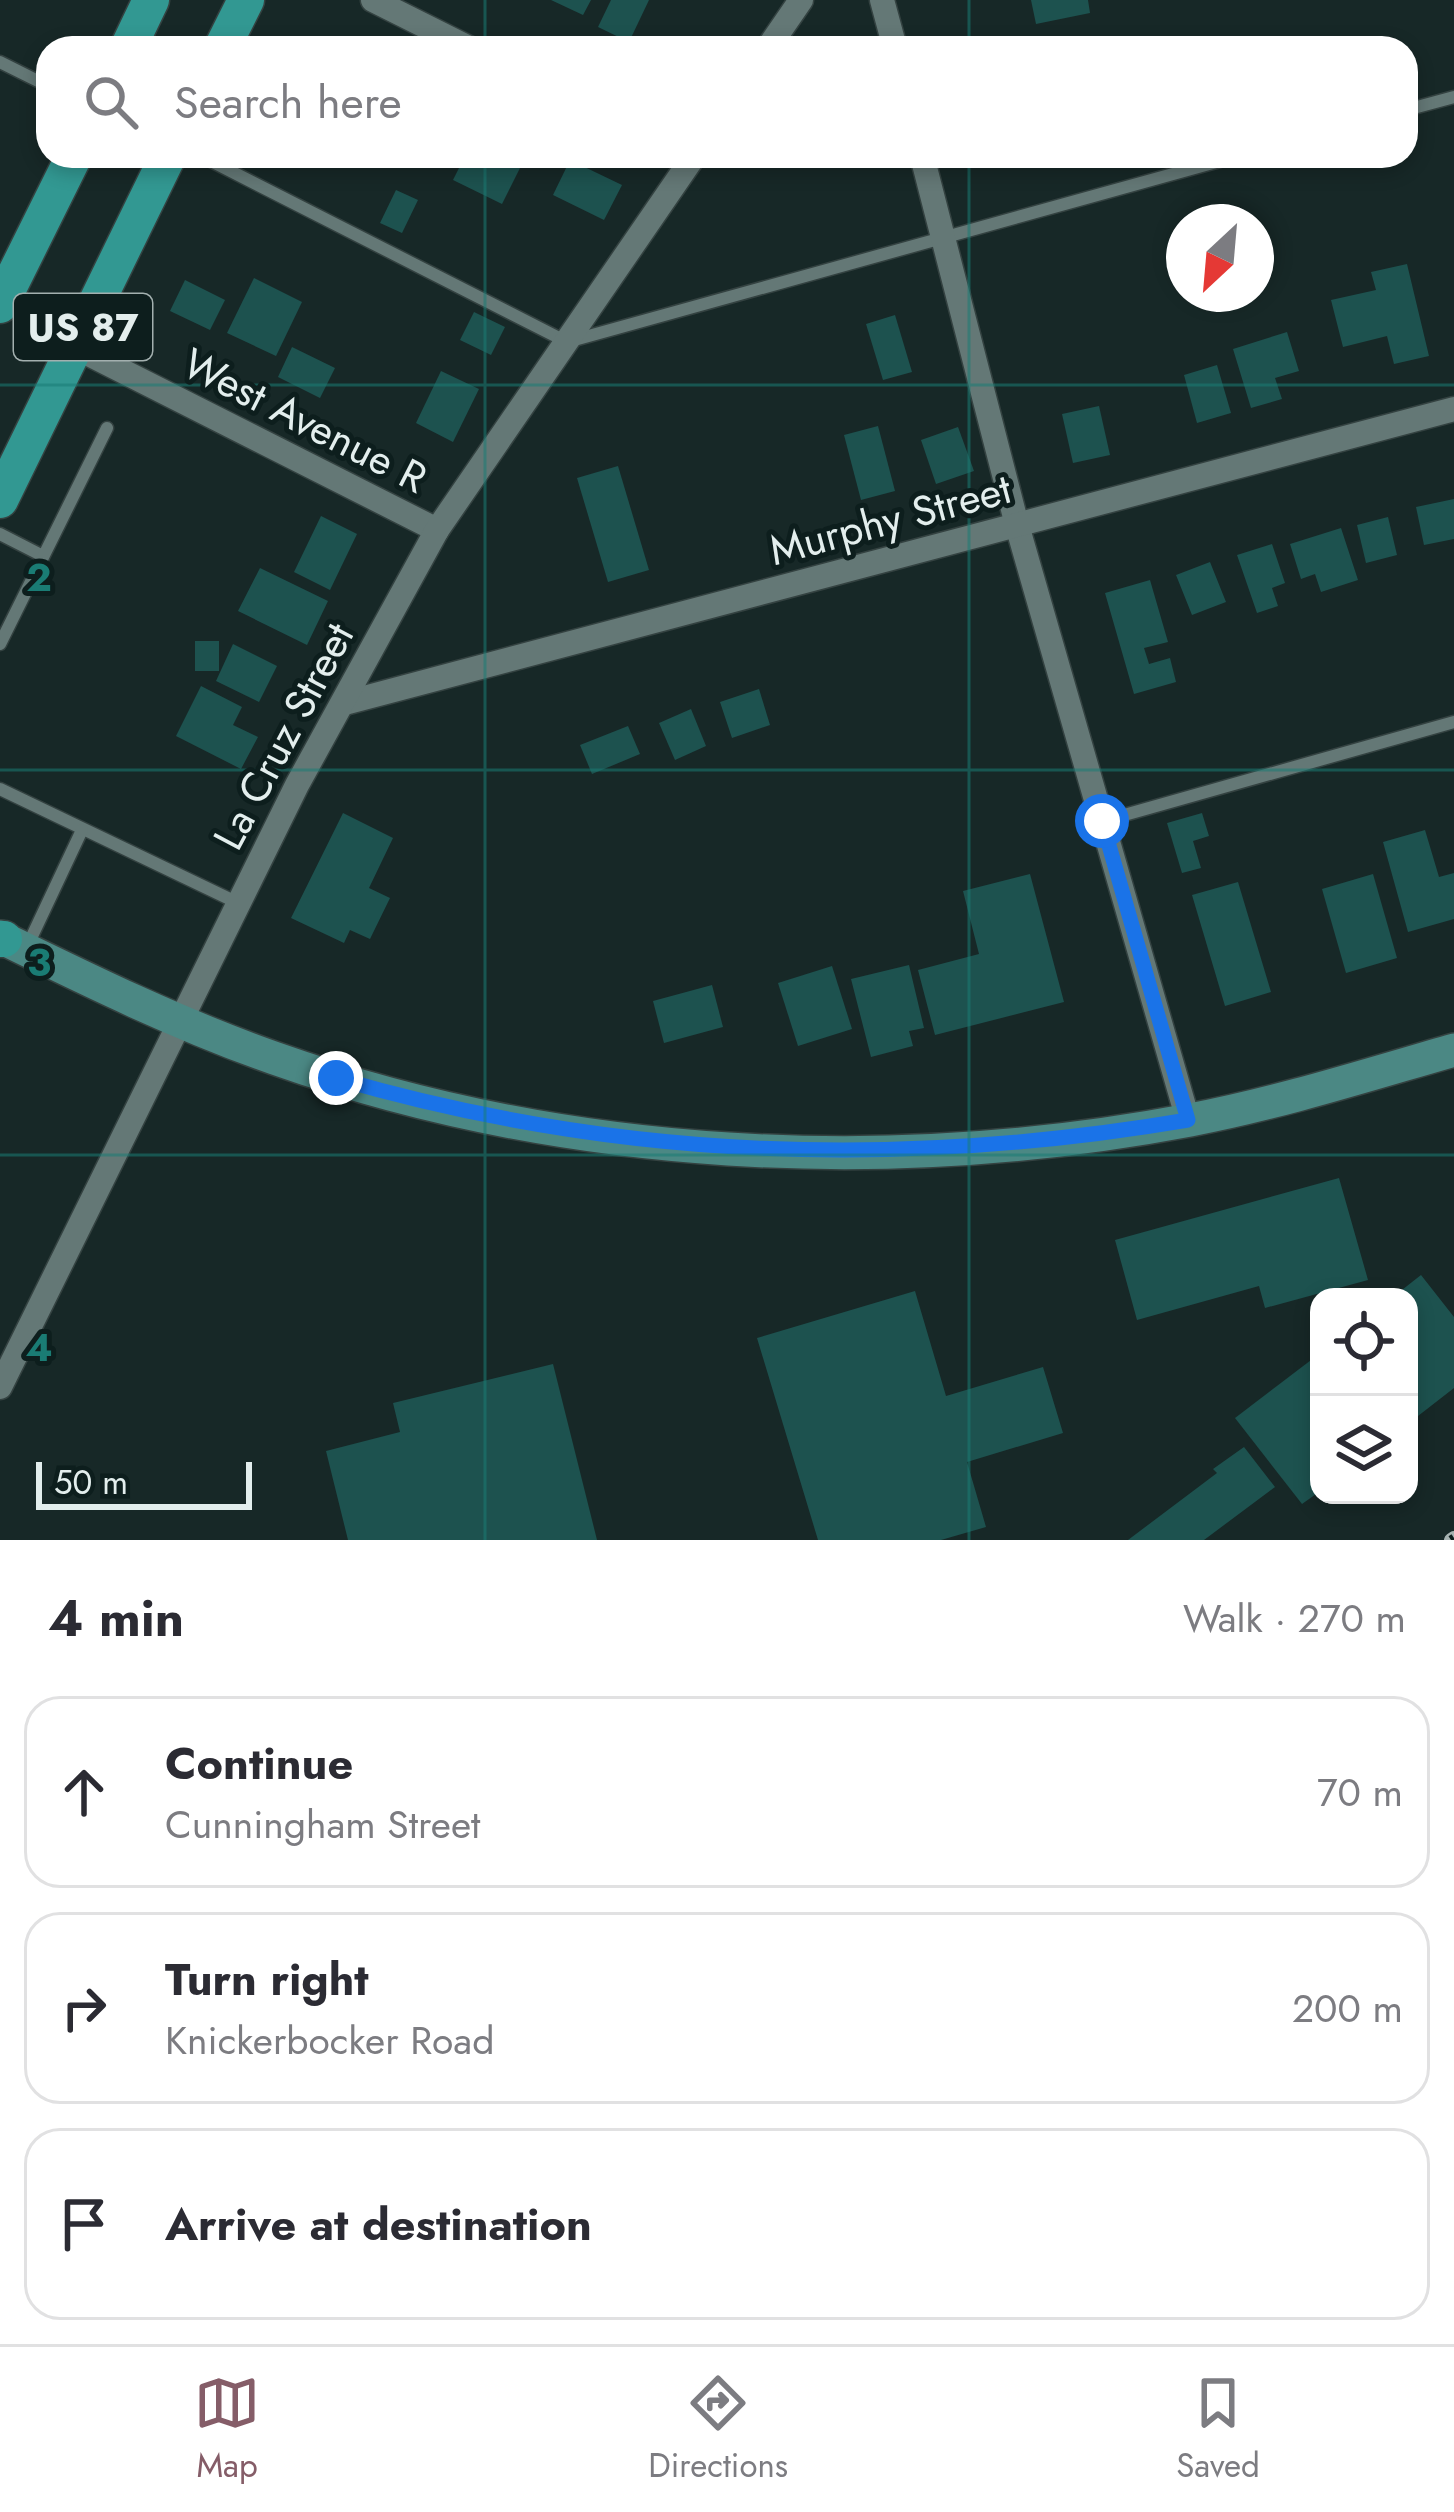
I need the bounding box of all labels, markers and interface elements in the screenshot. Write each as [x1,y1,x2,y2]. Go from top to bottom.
search box [36,36,1418,168]
icon: search [78,69,144,135]
text: Search here [174,70,402,135]
north arrow [1166,204,1274,312]
road number: US 87 [14,294,152,360]
street label: West Avenue R [172,333,438,508]
street label: Murphy Street [763,458,1018,581]
text: 2 [26,549,52,606]
street label: La Cruz Street [198,612,369,861]
route start [1075,794,1129,848]
text: 3 [27,934,51,991]
route end [309,1051,363,1105]
map controls [1310,1288,1418,1504]
button: locate [1310,1288,1418,1396]
text: 4 [25,1319,53,1376]
button: layers [1310,1396,1418,1504]
scale bar [36,1456,252,1509]
text: 50 m [54,1459,128,1506]
text: 4 min [48,1581,184,1655]
text: Walk · 270 m [1183,1590,1406,1647]
text: Continue [165,1731,353,1796]
icon: ahead [51,1759,117,1825]
text: 70 m [1317,1764,1403,1821]
text: Cunningham Street [165,1796,480,1853]
text: Turn right [165,1947,369,2012]
icon: right [51,1975,117,2041]
text: 200 m [1292,1980,1403,2037]
text: Knickerbocker Road [165,2012,494,2069]
icon: arrive [51,2191,117,2257]
text: Arrive at destination [165,2192,592,2257]
tab: Map [194,2370,260,2489]
tab: Directions [648,2370,788,2489]
tab: Saved [1176,2370,1260,2489]

